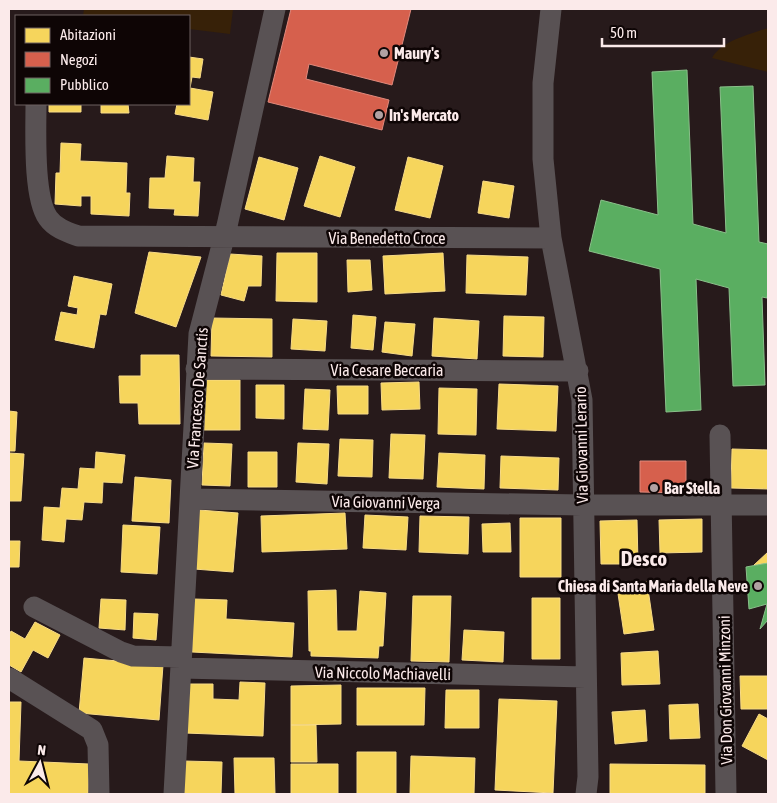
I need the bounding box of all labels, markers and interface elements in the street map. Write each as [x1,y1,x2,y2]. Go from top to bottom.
legend [15,15,190,105]
scale bar [602,15,724,47]
text: 50 m [610,24,637,41]
text: Abitazioni [60,26,116,43]
place label: Maury's [394,44,440,62]
marker: Maury's [378,47,390,59]
text: Negozi [60,51,98,68]
text: Pubblico [60,76,109,93]
place label: In's Mercato [389,106,459,124]
marker: In's Mercato [373,109,385,121]
street label: Via Benedetto Croce [328,229,446,247]
street label: Via Francesco De Sanctis [183,326,211,469]
street label: Via Cesare Beccaria [331,361,443,379]
street label: Via Giovanni Lerario [571,386,591,504]
place label: Bar Stella [664,479,720,497]
marker: Bar Stella [648,482,660,494]
street label: Via Giovanni Verga [331,492,441,513]
district label: Desco [621,546,667,570]
place label: Chiesa di Santa Maria della Neve [558,577,748,595]
marker: Chiesa di Santa Maria della Neve [752,580,764,592]
street label: Via Don Giovanni Minzoni [715,615,735,765]
street label: Via Niccolo Machiavelli [315,663,451,683]
north arrow [15,738,65,788]
text: N [37,742,47,759]

